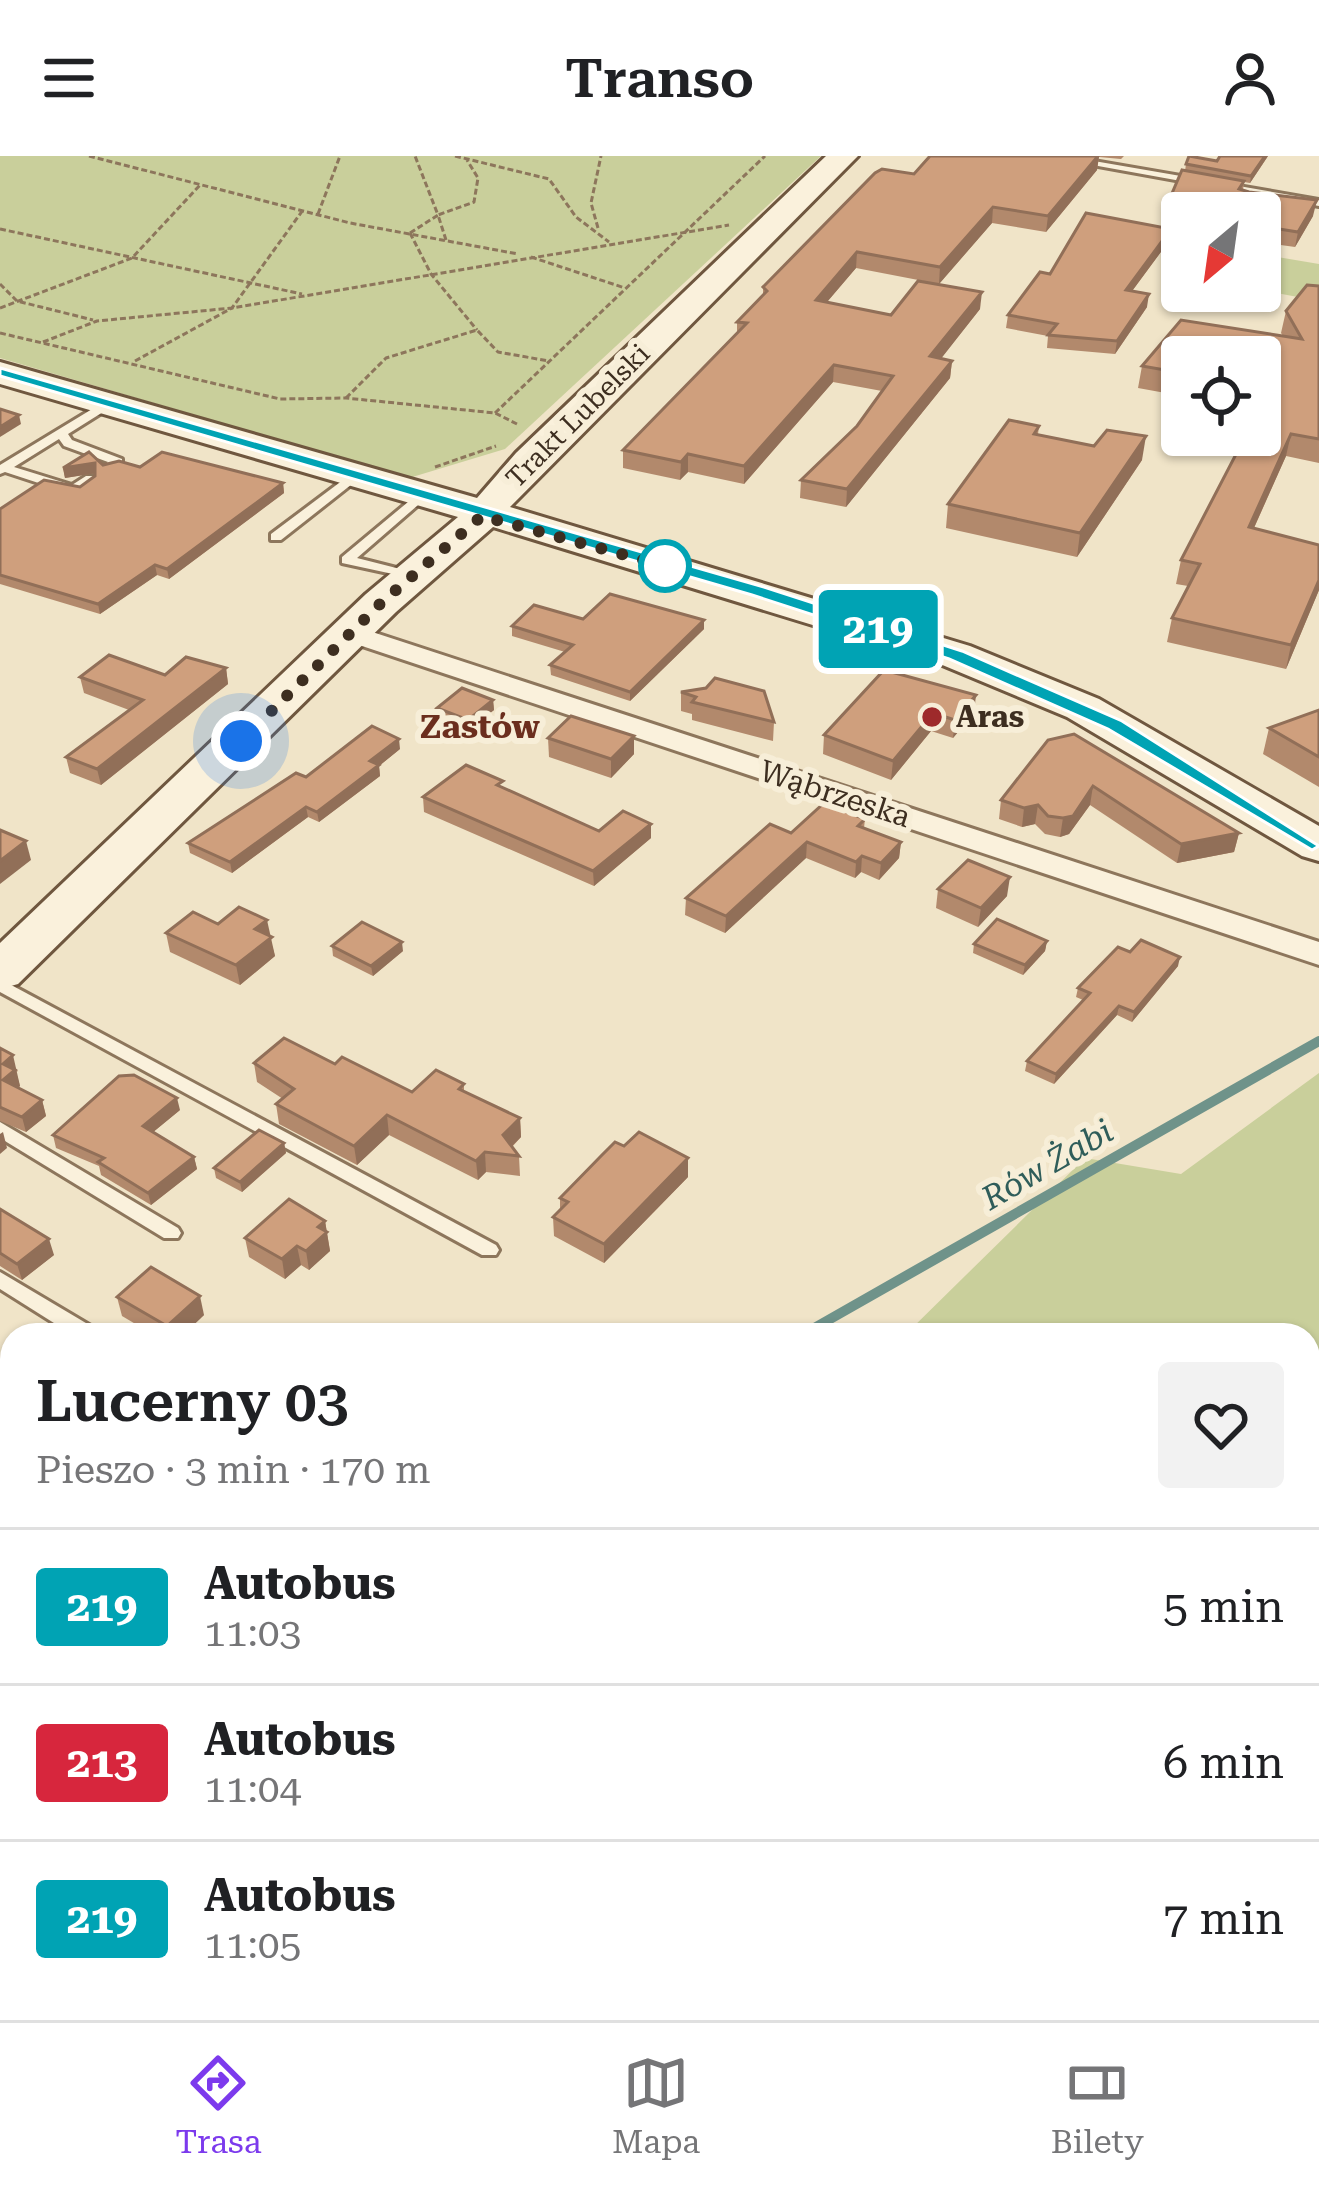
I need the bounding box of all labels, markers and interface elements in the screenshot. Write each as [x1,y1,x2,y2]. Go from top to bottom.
icon: menu [36,45,102,111]
icon: person [1217,45,1283,111]
text: Transo [565,47,754,110]
north arrow [1161,192,1281,312]
map controls [1161,192,1281,456]
button: locate [1161,336,1281,456]
street label: Trakt Lubelski [500,338,656,494]
unlabelled marker [640,541,690,591]
line badge: 219 [809,590,947,668]
text: 219 [843,604,913,653]
place label: Aras [956,699,1024,734]
marker: Aras [919,704,945,730]
district label: Zastów [420,707,541,746]
your location [211,711,271,771]
street label: Wąbrzeska [755,753,915,834]
water label: Rów Żabi [974,1111,1120,1218]
button: heart [1158,1362,1284,1488]
text: Lucerny 03 [36,1368,349,1435]
text: Pieszo · 3 min · 170 m [36,1447,431,1493]
text: Autobus [204,1557,395,1610]
text: 5 min [1163,1580,1284,1633]
text: 219 [67,1582,137,1631]
text: 11:03 [204,1610,301,1656]
text: Autobus [204,1713,395,1766]
text: 6 min [1163,1736,1284,1789]
text: 213 [67,1738,137,1787]
text: 11:04 [204,1766,301,1812]
text: Autobus [204,1869,395,1922]
text: 7 min [1163,1892,1284,1945]
text: 219 [67,1894,137,1943]
text: 11:05 [204,1922,301,1968]
tab: Trasa [175,2050,262,2161]
tab: Mapa [612,2050,700,2161]
tab: Bilety [1051,2050,1144,2161]

